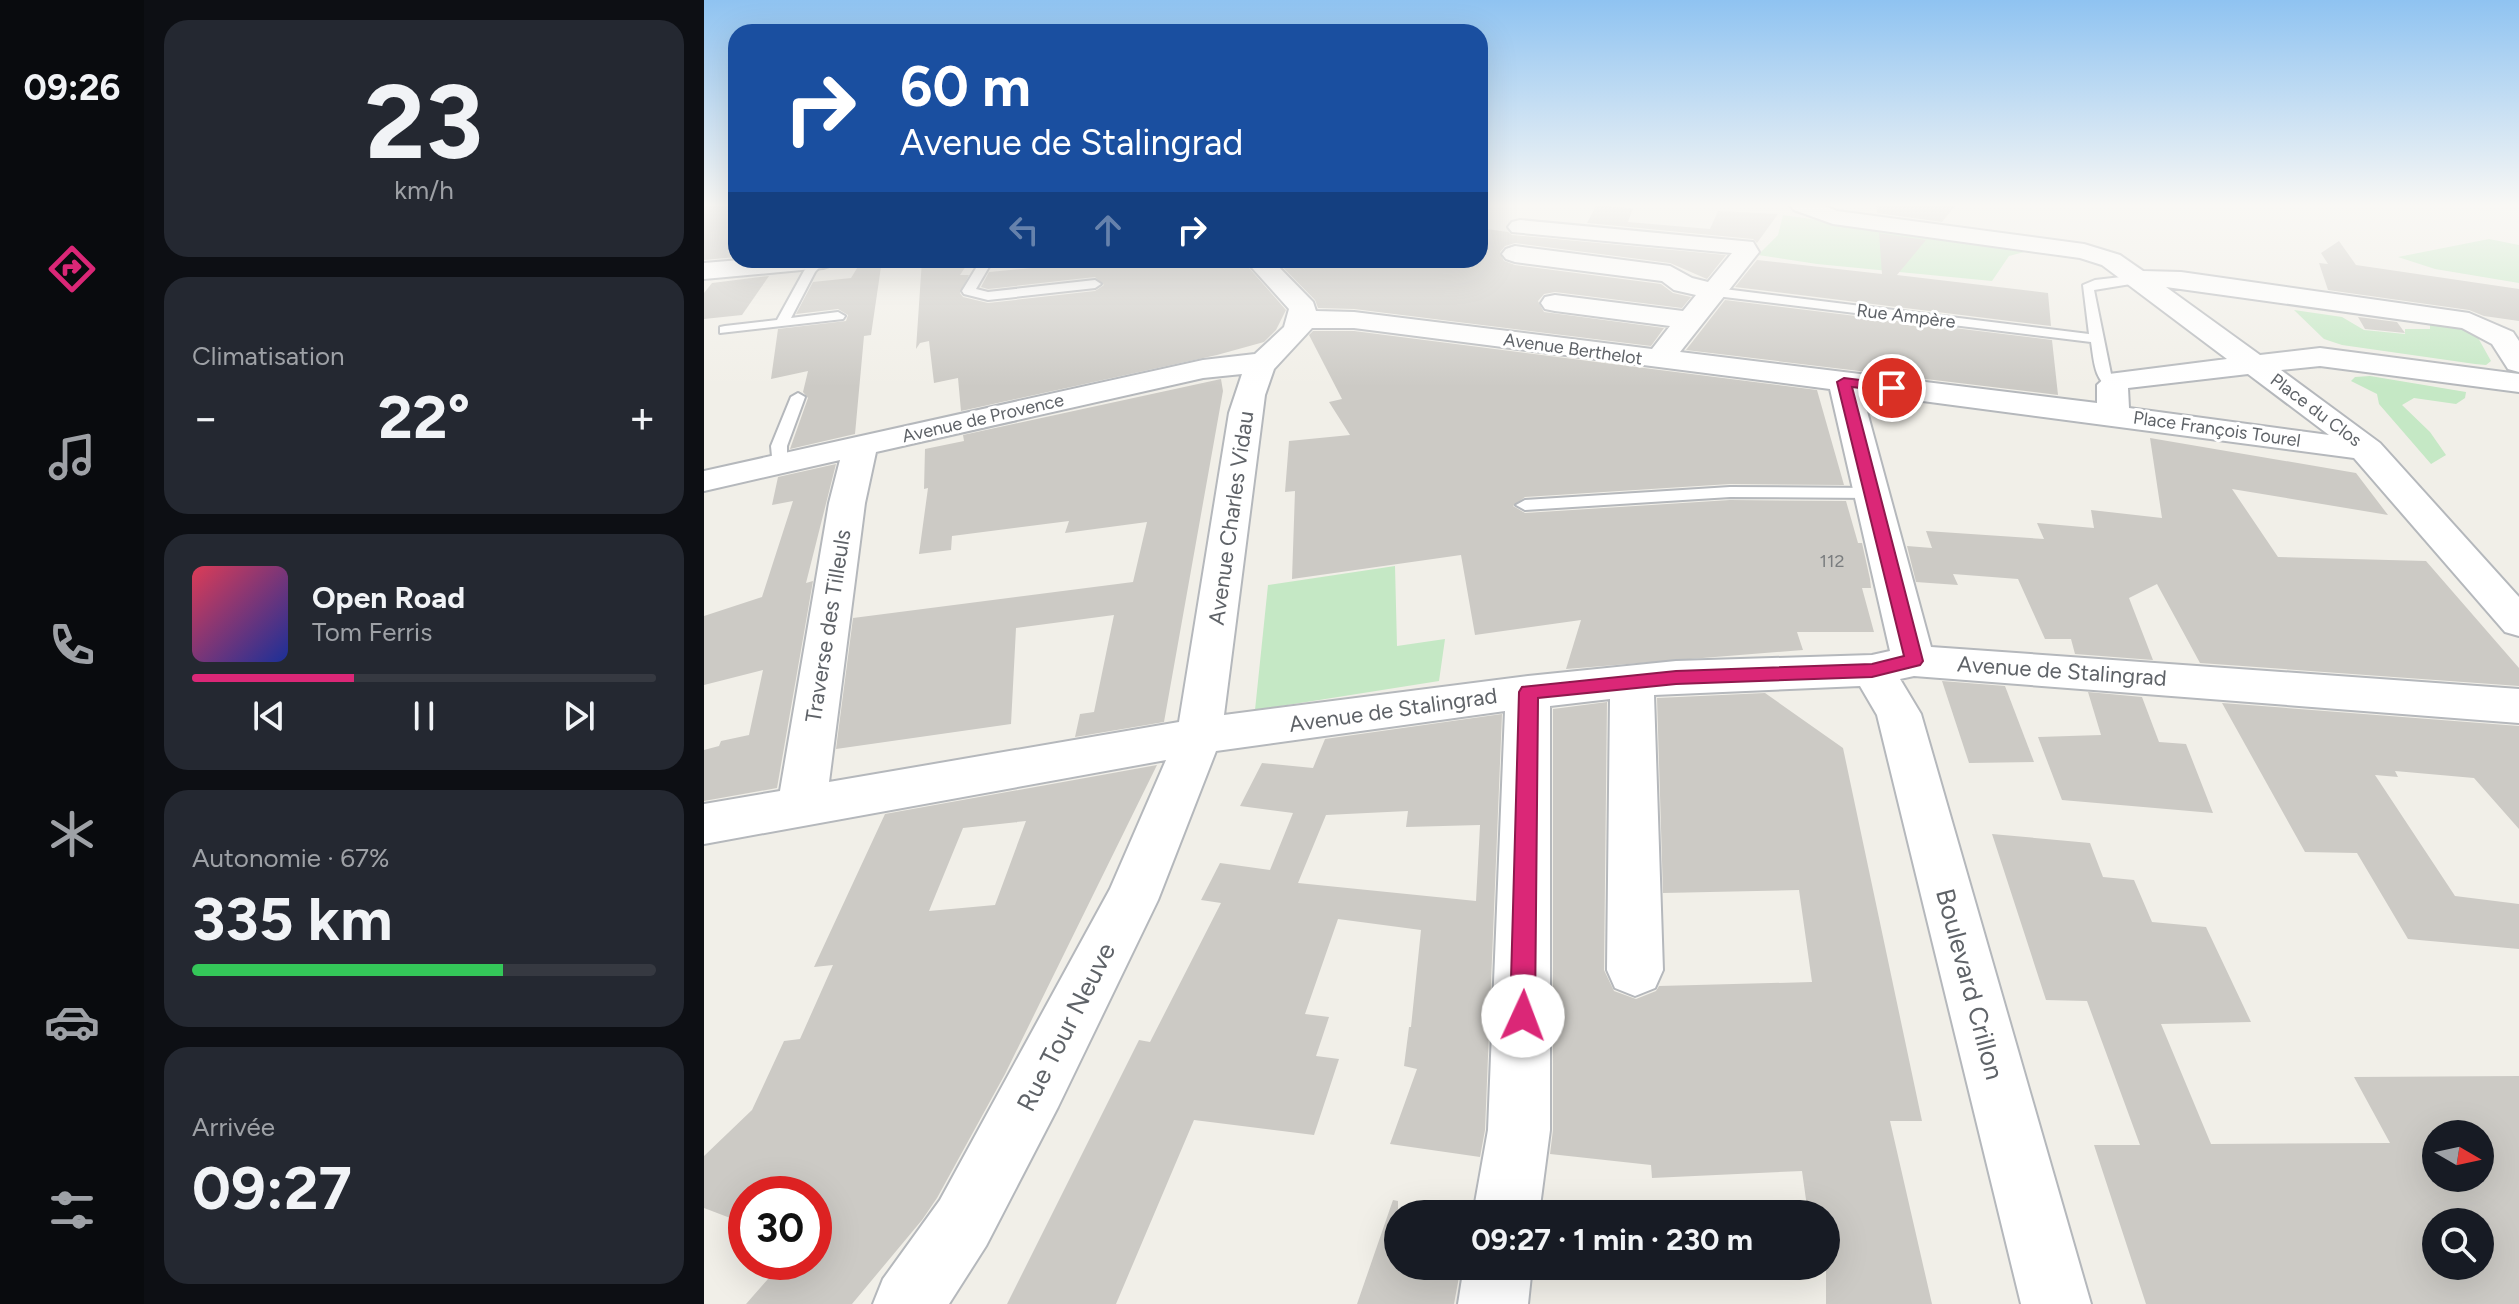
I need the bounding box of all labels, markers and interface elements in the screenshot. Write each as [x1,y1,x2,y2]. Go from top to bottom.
text: 60 m [900,53,1031,120]
icon: right [768,56,872,160]
text: 23 [365,59,483,184]
text: 09:26 [24,66,120,109]
text: Avenue de Stalingrad [900,121,1243,164]
text: km/h [394,174,454,206]
icon: left [1002,208,1046,252]
icon: ahead [1086,208,1130,252]
icon: right [1170,208,1214,252]
icon: directions [44,241,100,297]
street label: Rue Ampère [1855,299,1957,333]
street label: Avenue Berthelot [1502,328,1644,370]
text: Climatisation [192,340,345,372]
pin [1858,354,1926,422]
icon: arrive [1870,366,1914,410]
street label: Place du Clos [2266,369,2366,451]
text: 22° [378,381,470,453]
street label: Avenue de Provence [900,389,1066,447]
text: − [192,391,219,444]
text: + [629,391,656,444]
street label: Place François Tourel [2132,406,2302,452]
street label: Avenue Charles Vidau [1203,409,1259,627]
icon: music [44,429,100,485]
street label: Traverse des Tilleuls [799,528,857,724]
house number: 112 [1820,550,1844,572]
text: Open Road [312,579,465,616]
text: Tom Ferris [312,616,432,648]
icon: phone [44,617,100,673]
street label: Avenue de Stalingrad [1956,650,2168,692]
street label: Avenue de Stalingrad [1287,682,1499,738]
icon: previous [247,694,291,738]
icon: pause [402,694,446,738]
icon: next [557,694,601,738]
icon: climate [44,806,100,862]
text: Autonomie · 67% [192,842,389,874]
text: 335 km [192,883,392,955]
street label: Boulevard Crillon [1929,885,2011,1083]
street label: Rue Tour Neuve [1010,937,1122,1117]
position arrow [1481,974,1565,1058]
icon: car [44,994,100,1050]
text: Arrivée [192,1111,275,1143]
north arrow [2422,1120,2494,1192]
map controls [2422,1120,2494,1280]
text: 09:27 [192,1152,352,1224]
speed limit sign: 30 [728,1176,832,1280]
icon: filters [44,1182,100,1238]
button: search [2422,1208,2494,1280]
text: 09:27 · 1 min · 230 m [1471,1221,1753,1258]

